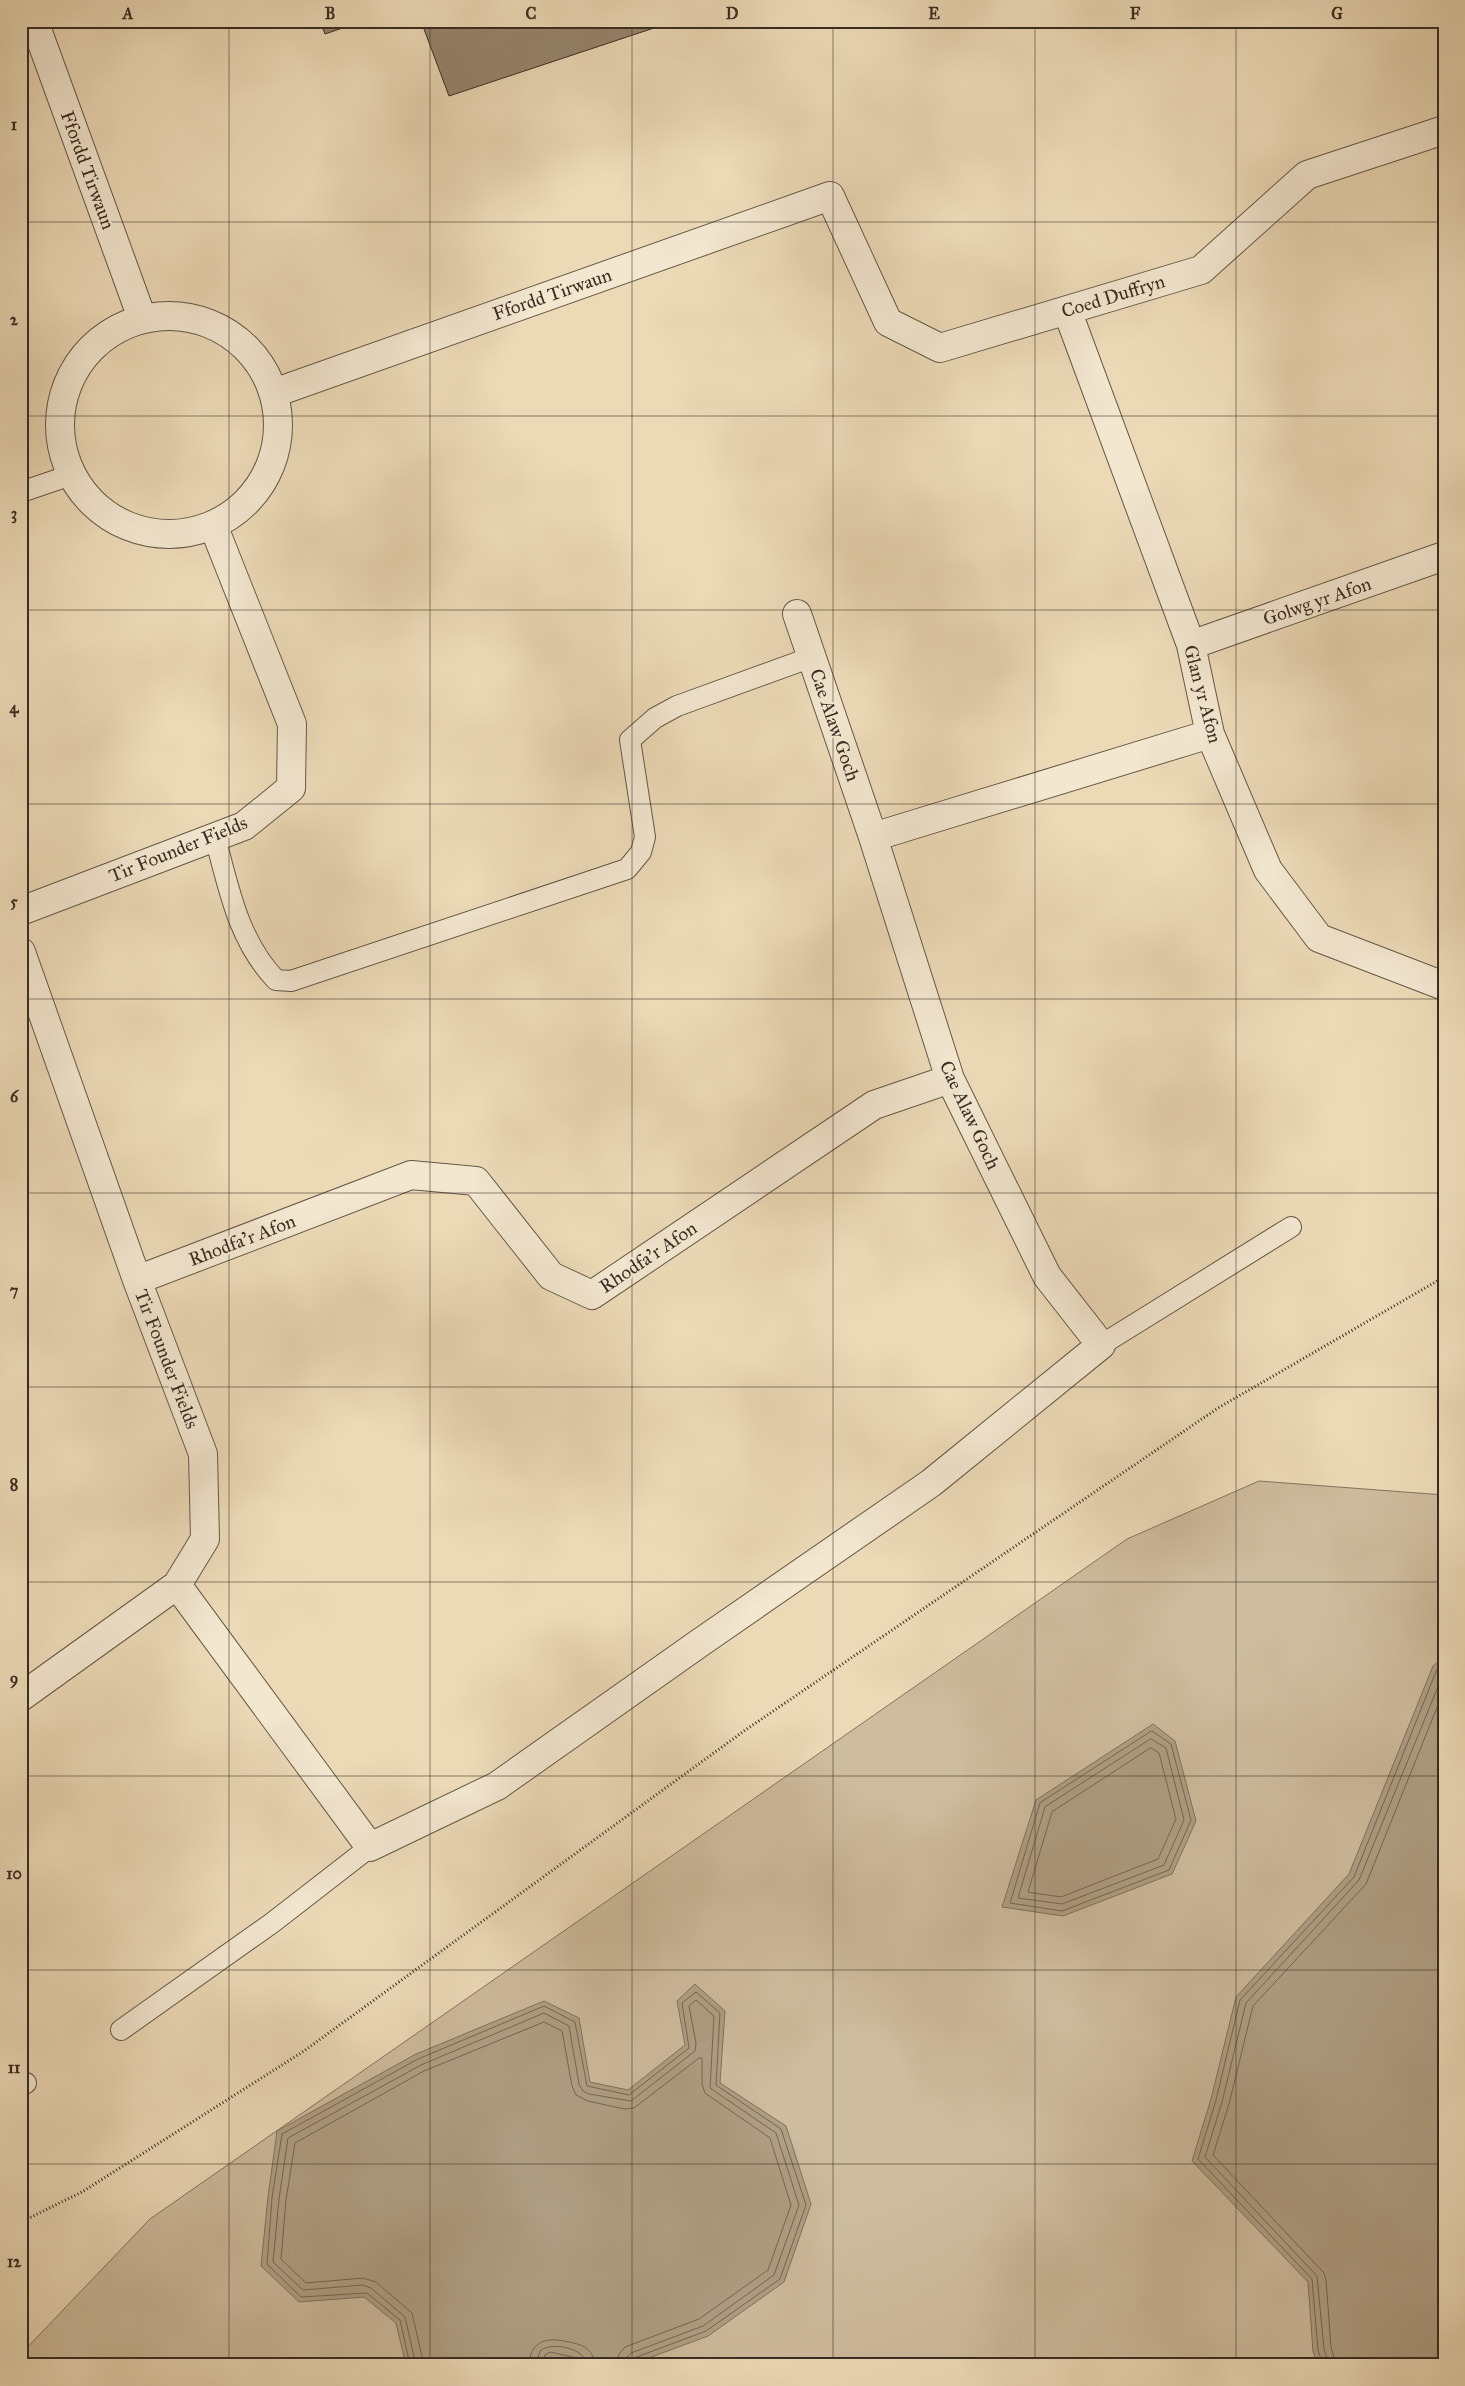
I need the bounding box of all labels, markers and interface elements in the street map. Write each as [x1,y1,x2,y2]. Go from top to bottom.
text: A [122,4,134,23]
text: B [325,4,335,23]
text: C [526,4,537,23]
text: D [726,4,739,23]
text: E [928,4,940,23]
text: F [1130,4,1141,23]
text: G [1331,4,1343,23]
street label: Ffordd Tirwaun [56,108,120,232]
text: 1 [11,115,18,134]
street label: Ffordd Tirwaun [489,263,615,325]
street label: Coed Duffryn [1058,269,1168,323]
text: 2 [10,310,19,329]
text: 3 [11,504,17,524]
street label: Golwg yr Afon [1260,572,1375,631]
street label: Glan yr Afon [1179,642,1227,746]
street label: Cae Alaw Goch [805,666,865,785]
text: 4 [10,698,20,718]
street label: Tir Founder Fields [105,811,251,887]
text: 5 [10,892,18,911]
street label: Cae Alaw Goch [935,1057,1005,1174]
text: 6 [10,1087,19,1106]
street label: Rhodfa'r Afon [185,1209,299,1271]
street label: Rhodfa'r Afon [595,1216,701,1298]
text: 7 [10,1281,19,1300]
street label: Tir Founder Fields [130,1286,204,1432]
text: 8 [10,1475,18,1494]
text: 9 [10,1669,18,1689]
text: 10 [6,1864,22,1883]
text: 11 [8,2058,21,2077]
text: 12 [7,2252,22,2271]

